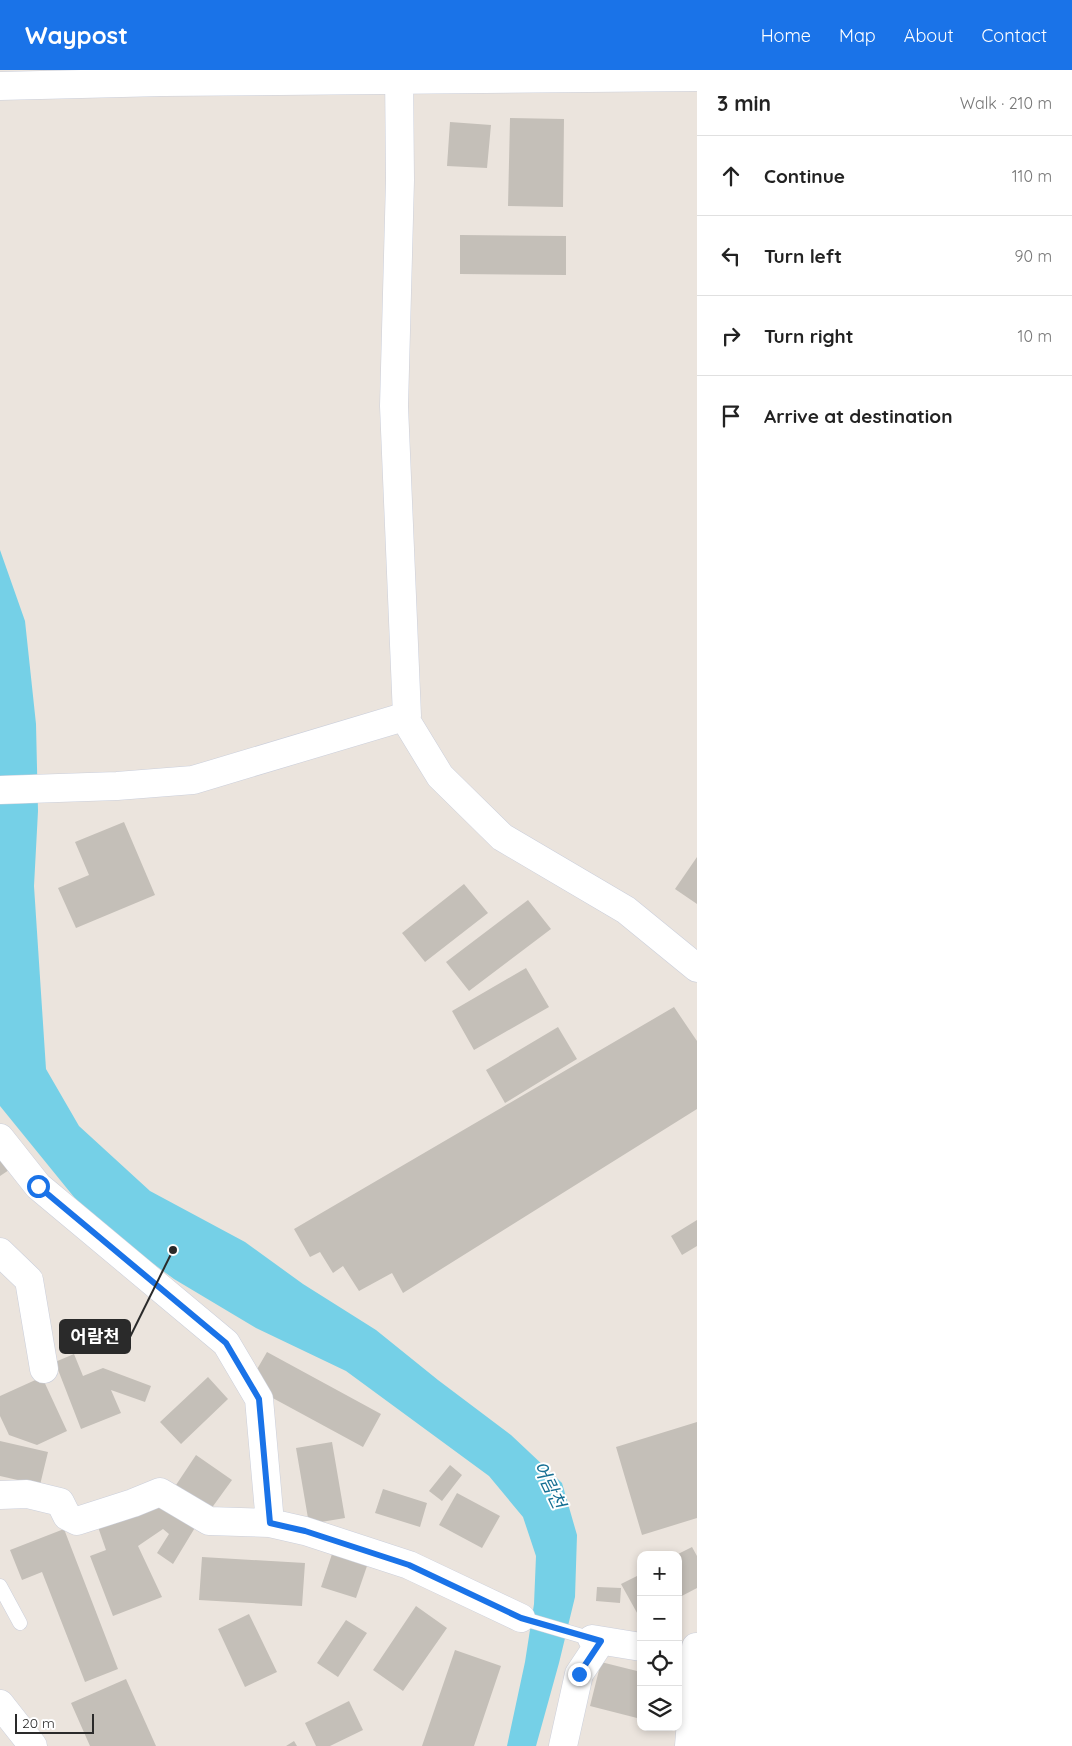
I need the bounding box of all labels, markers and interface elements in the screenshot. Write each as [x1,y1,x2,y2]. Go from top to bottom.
text: Waypost [25,20,128,50]
text: Home [761,24,811,47]
text: Map [839,24,876,47]
text: About [904,24,954,47]
text: Contact [982,24,1047,47]
text: 3 min [717,90,771,116]
text: Walk · 210 m [960,93,1052,113]
icon: ahead [717,162,745,190]
text: Continue [764,164,845,188]
text: 110 m [1012,166,1052,186]
icon: left [717,242,745,270]
text: Turn left [764,244,842,268]
text: 90 m [1015,246,1052,266]
icon: right [717,322,745,350]
text: Turn right [764,324,853,348]
text: 10 m [1018,326,1052,346]
icon: arrive [717,402,745,430]
text: Arrive at destination [764,404,953,428]
route start [27,1175,50,1198]
callout: 어람천 [60,1320,130,1353]
text: 어람천 [70,1325,120,1348]
water label: 어람천 [528,1457,572,1514]
map controls [637,1551,682,1731]
button: + [637,1551,682,1596]
button: − [637,1596,682,1641]
button: locate [637,1641,682,1686]
route end [568,1663,591,1686]
button: layers [637,1686,682,1731]
scale bar [15,1711,94,1734]
text: 20 m [22,1714,55,1732]

